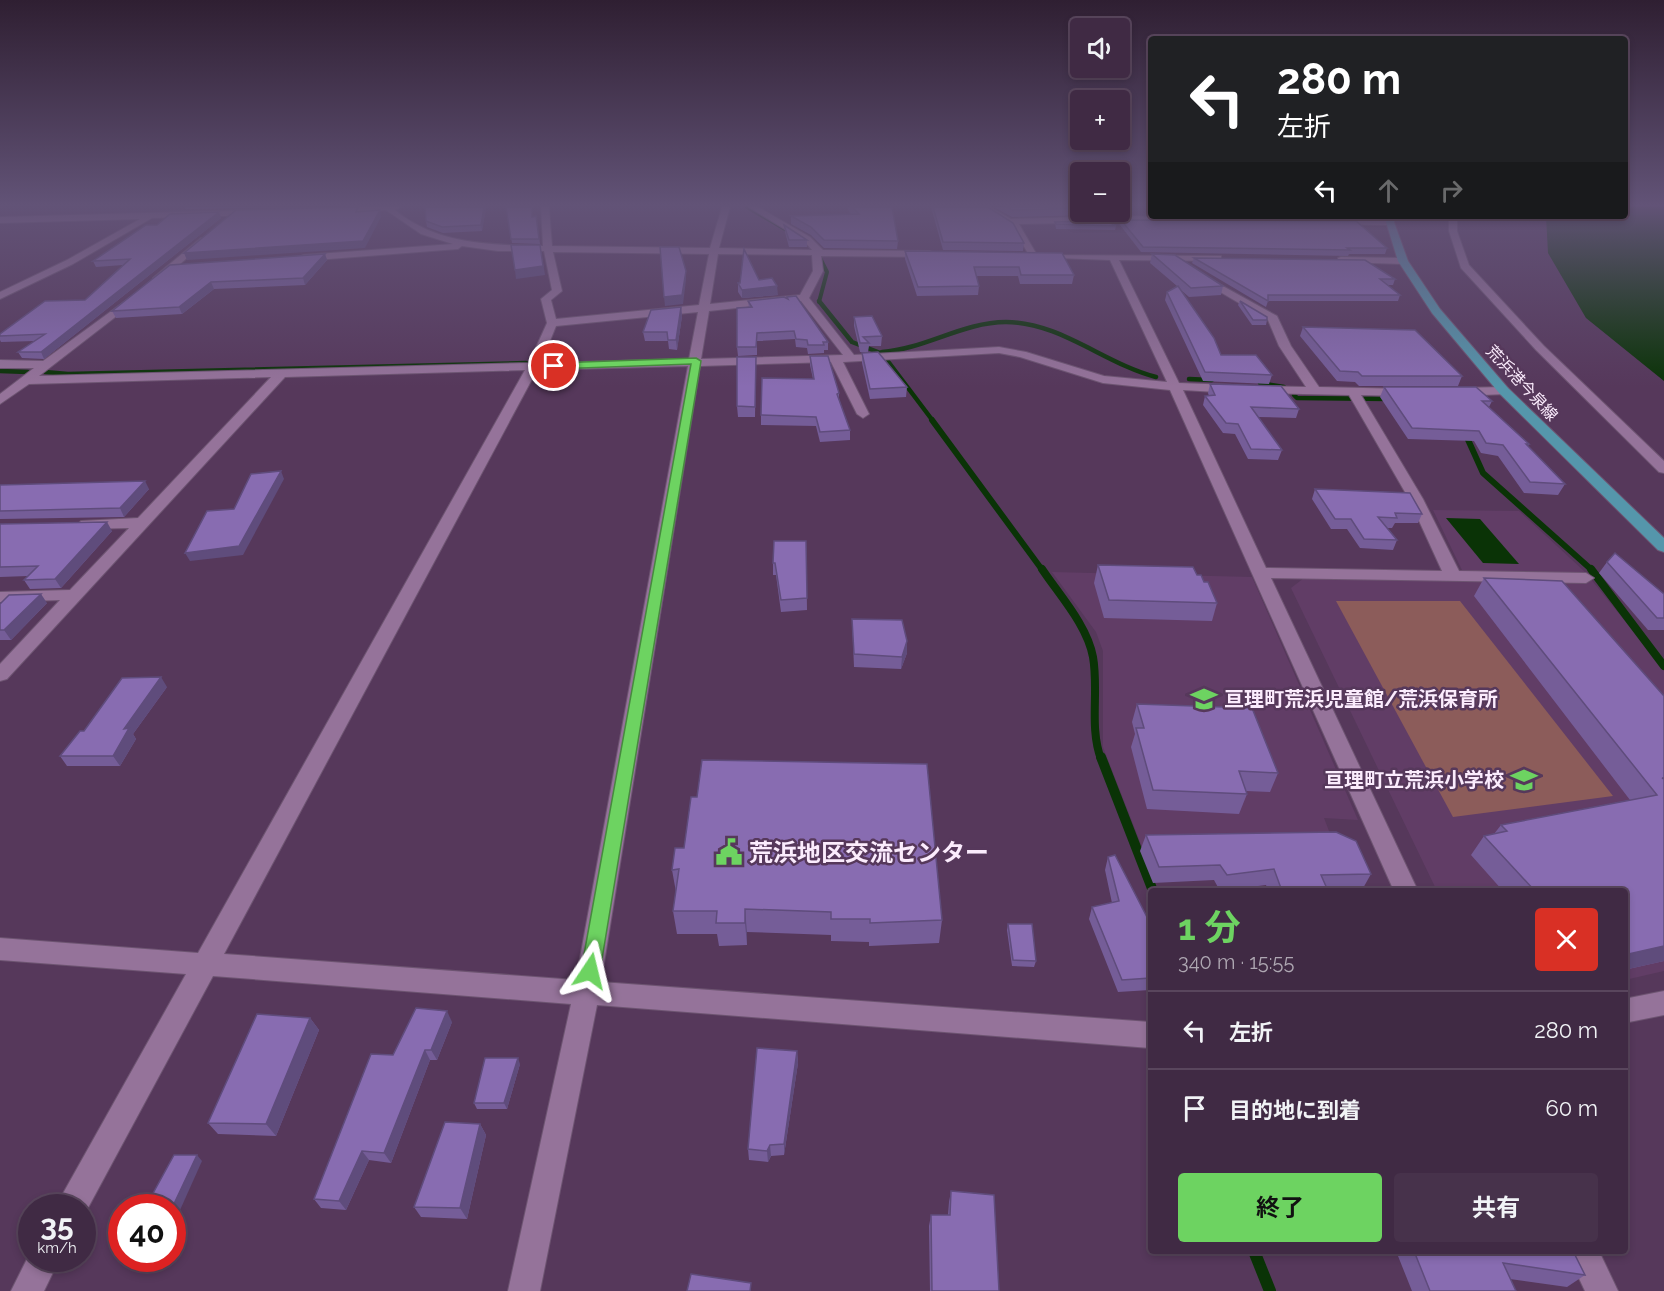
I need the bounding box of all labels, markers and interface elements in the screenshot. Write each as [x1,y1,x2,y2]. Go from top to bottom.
map controls [1070,18,1130,222]
button: sound [1070,18,1130,78]
text: 280 m [1277,55,1401,104]
icon: left [1178,60,1256,138]
button: + [1070,90,1130,150]
text: 左折 [1277,111,1331,142]
button: − [1070,162,1130,222]
icon: left [1309,174,1342,207]
icon: ahead [1372,174,1405,207]
icon: right [1435,174,1468,207]
pin [528,340,579,391]
street label: 荒浜港今泉線 [1482,341,1562,425]
icon: arrive [537,349,570,382]
school or university icon: 亘理町荒浜児童館/荒浜保育所 [1189,684,1219,714]
place label: 亘理町荒浜児童館/荒浜保育所 [1224,687,1498,711]
school or university icon: 亘理町立荒浜小学校 [1509,765,1539,795]
place label: 亘理町立荒浜小学校 [1324,768,1504,792]
public building icon: 荒浜地区交流センター [714,837,744,867]
place label: 荒浜地区交流センター [749,838,989,867]
text: 1 分 [1178,906,1240,948]
button: close [1535,908,1598,971]
position arrow [558,939,622,1003]
text: 340 m · 15:55 [1178,950,1294,974]
icon: left [1178,1014,1211,1047]
text: 280 m [1534,1017,1598,1043]
text: 左折 [1229,1019,1273,1045]
icon: arrive [1178,1092,1211,1125]
text: 60 m [1545,1095,1598,1121]
text: 目的地に到着 [1229,1097,1361,1123]
button: 終了 [1178,1173,1382,1242]
button: 共有 [1394,1173,1598,1242]
speed limit sign: 40 [108,1194,186,1272]
text: 35 [40,1208,74,1243]
text: km/h [37,1239,77,1257]

